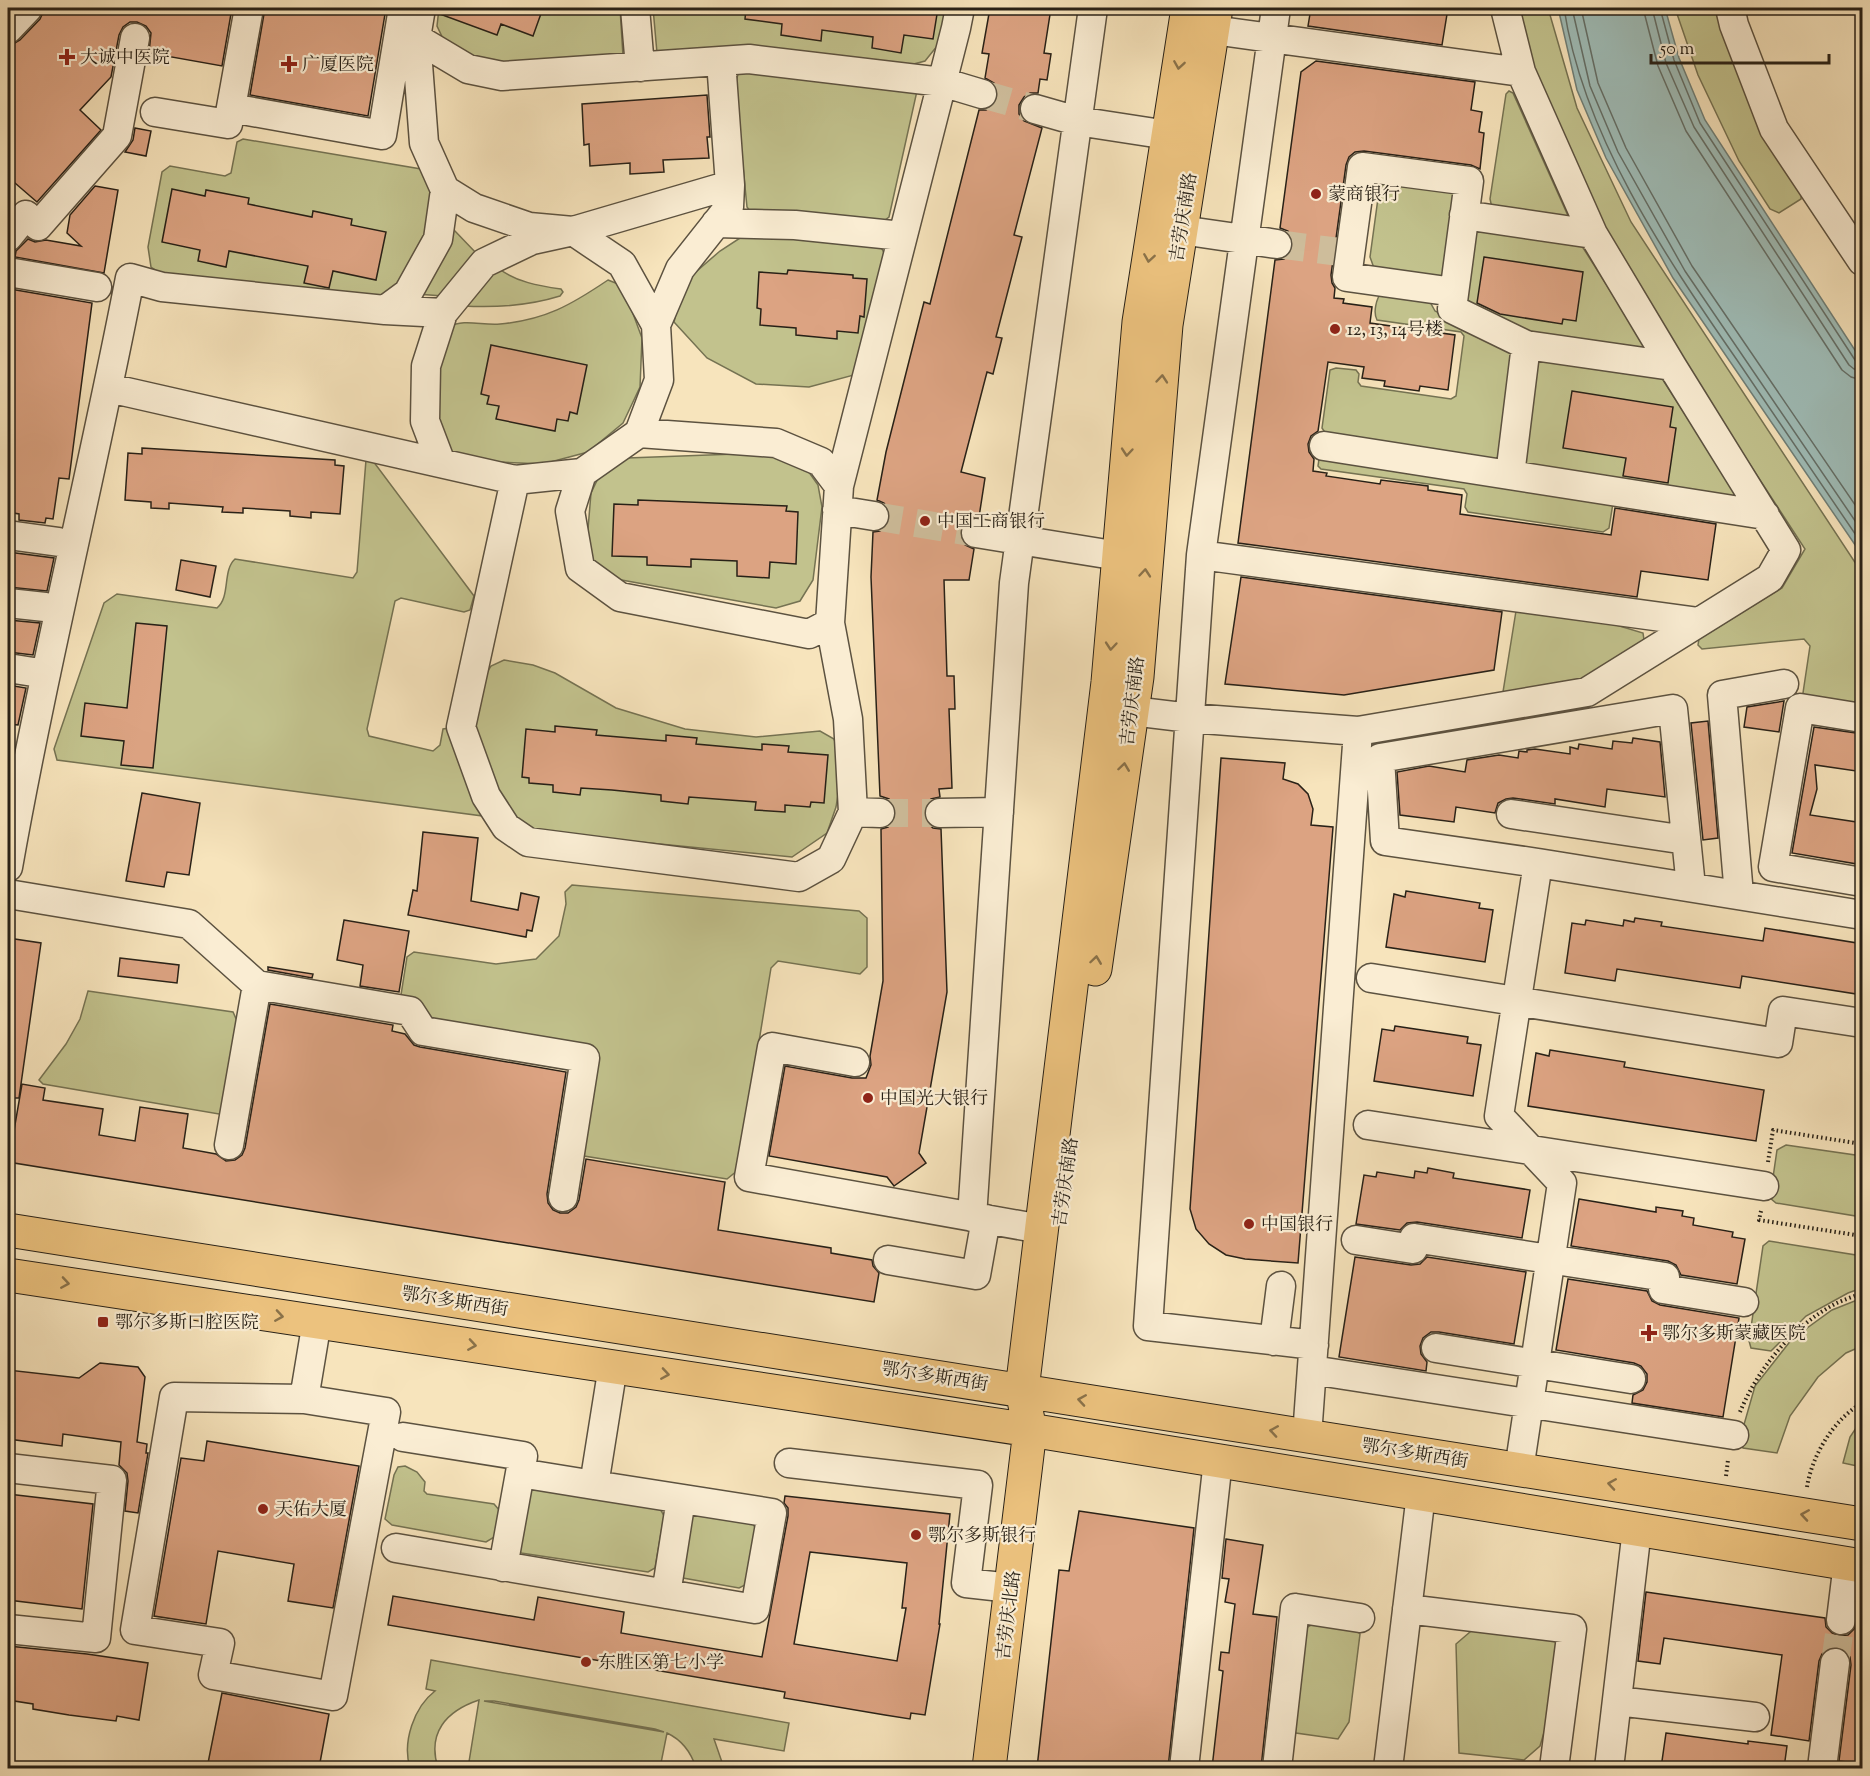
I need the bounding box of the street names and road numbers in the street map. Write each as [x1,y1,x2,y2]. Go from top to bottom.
street label: 吉劳庆南路 [1165,171,1205,264]
street label: 吉劳庆南路 [1116,655,1152,747]
street label: 吉劳庆南路 [1048,1136,1086,1229]
street label: 鄂尔多斯西街 [399,1282,510,1324]
street label: 鄂尔多斯西街 [879,1357,990,1399]
street label: 鄂尔多斯西街 [1359,1434,1470,1476]
street label: 吉劳庆北路 [992,1569,1028,1661]

